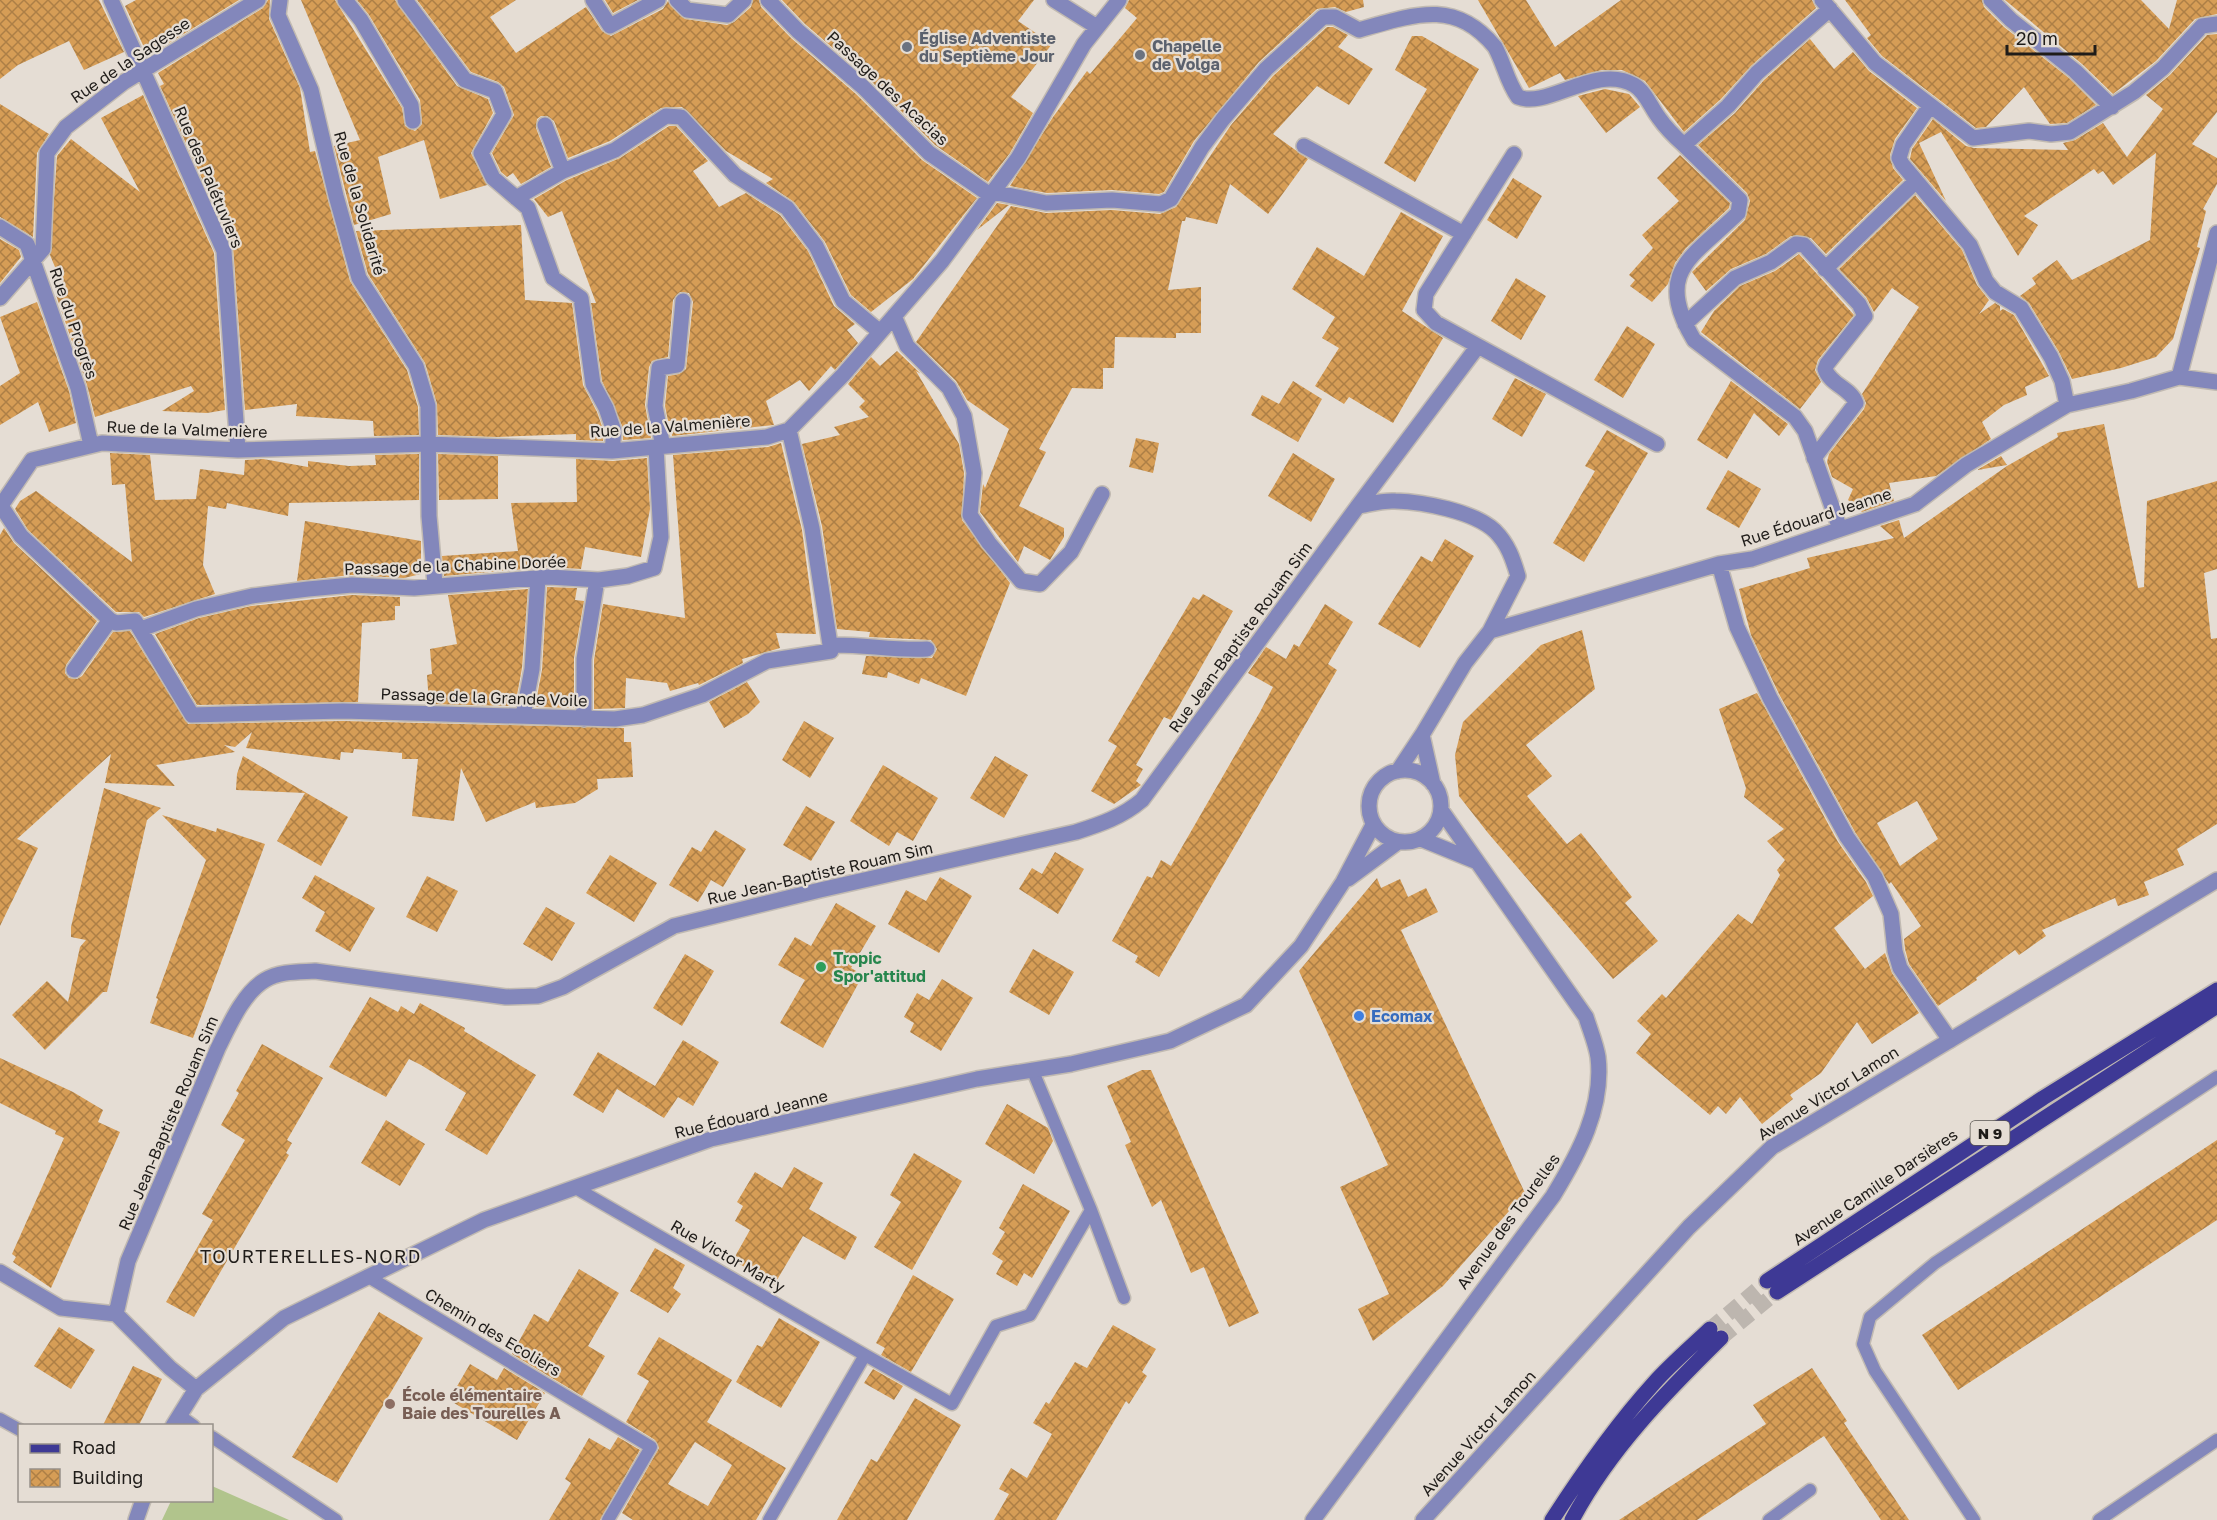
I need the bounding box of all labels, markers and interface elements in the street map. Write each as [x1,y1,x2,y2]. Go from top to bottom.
street label: Rue de la Sagesse [67,13,193,107]
scale bar [2007,18,2096,56]
street label: Passage des Acacias [823,26,953,150]
text: 20 m [2016,27,2058,49]
place label: Église Adventiste du Septième Jour [919,28,1056,66]
place label: Chapelle de Volga [1152,36,1222,74]
marker: Église Adventiste du Septième Jour [900,40,914,54]
marker: Chapelle de Volga [1133,48,1147,62]
street label: Rue des Palétuviers [170,103,248,251]
street label: Rue de la Solidarité [330,129,390,277]
street label: Rue du Progrès [46,264,102,382]
street label: Rue de la Valmenière [589,410,751,442]
street label: Rue de la Valmenière [106,416,268,442]
street label: Rue Édouard Jeanne [1738,483,1894,551]
street label: Rue Jean-Baptiste Rouam Sim [1164,538,1316,736]
street label: Passage de la Chabine Dorée [344,551,566,579]
street label: Passage de la Grande Voile [380,683,588,711]
street label: Rue Jean-Baptiste Rouam Sim [705,837,935,909]
place label: Tropic Spor'attitud [833,948,926,986]
marker: Tropic Spor'attitud [814,960,828,974]
place label: Ecomax [1371,1006,1433,1026]
marker: Ecomax [1352,1009,1366,1023]
street label: Rue Jean-Baptiste Rouam Sim [114,1013,222,1233]
street label: Avenue Victor Lamon [1754,1041,1902,1145]
street label: Rue Édouard Jeanne [672,1085,830,1143]
road number: N 9 [1970,1121,2010,1145]
street label: Avenue Camille Darsières [1789,1124,1961,1250]
street label: Avenue des Tourelles [1452,1149,1564,1293]
street label: Rue Victor Marty [667,1215,789,1297]
district label: TOURTERELLES-NORD [200,1245,422,1267]
street label: Chemin des Ecoliers [421,1283,565,1381]
street label: Avenue Victor Lamon [1416,1366,1540,1500]
place label: École élémentaire Baie des Tourelles A [402,1385,561,1423]
marker: École élémentaire Baie des Tourelles A [383,1397,397,1411]
legend [18,1424,213,1502]
text: Road [72,1436,116,1458]
text: Building [72,1466,143,1488]

